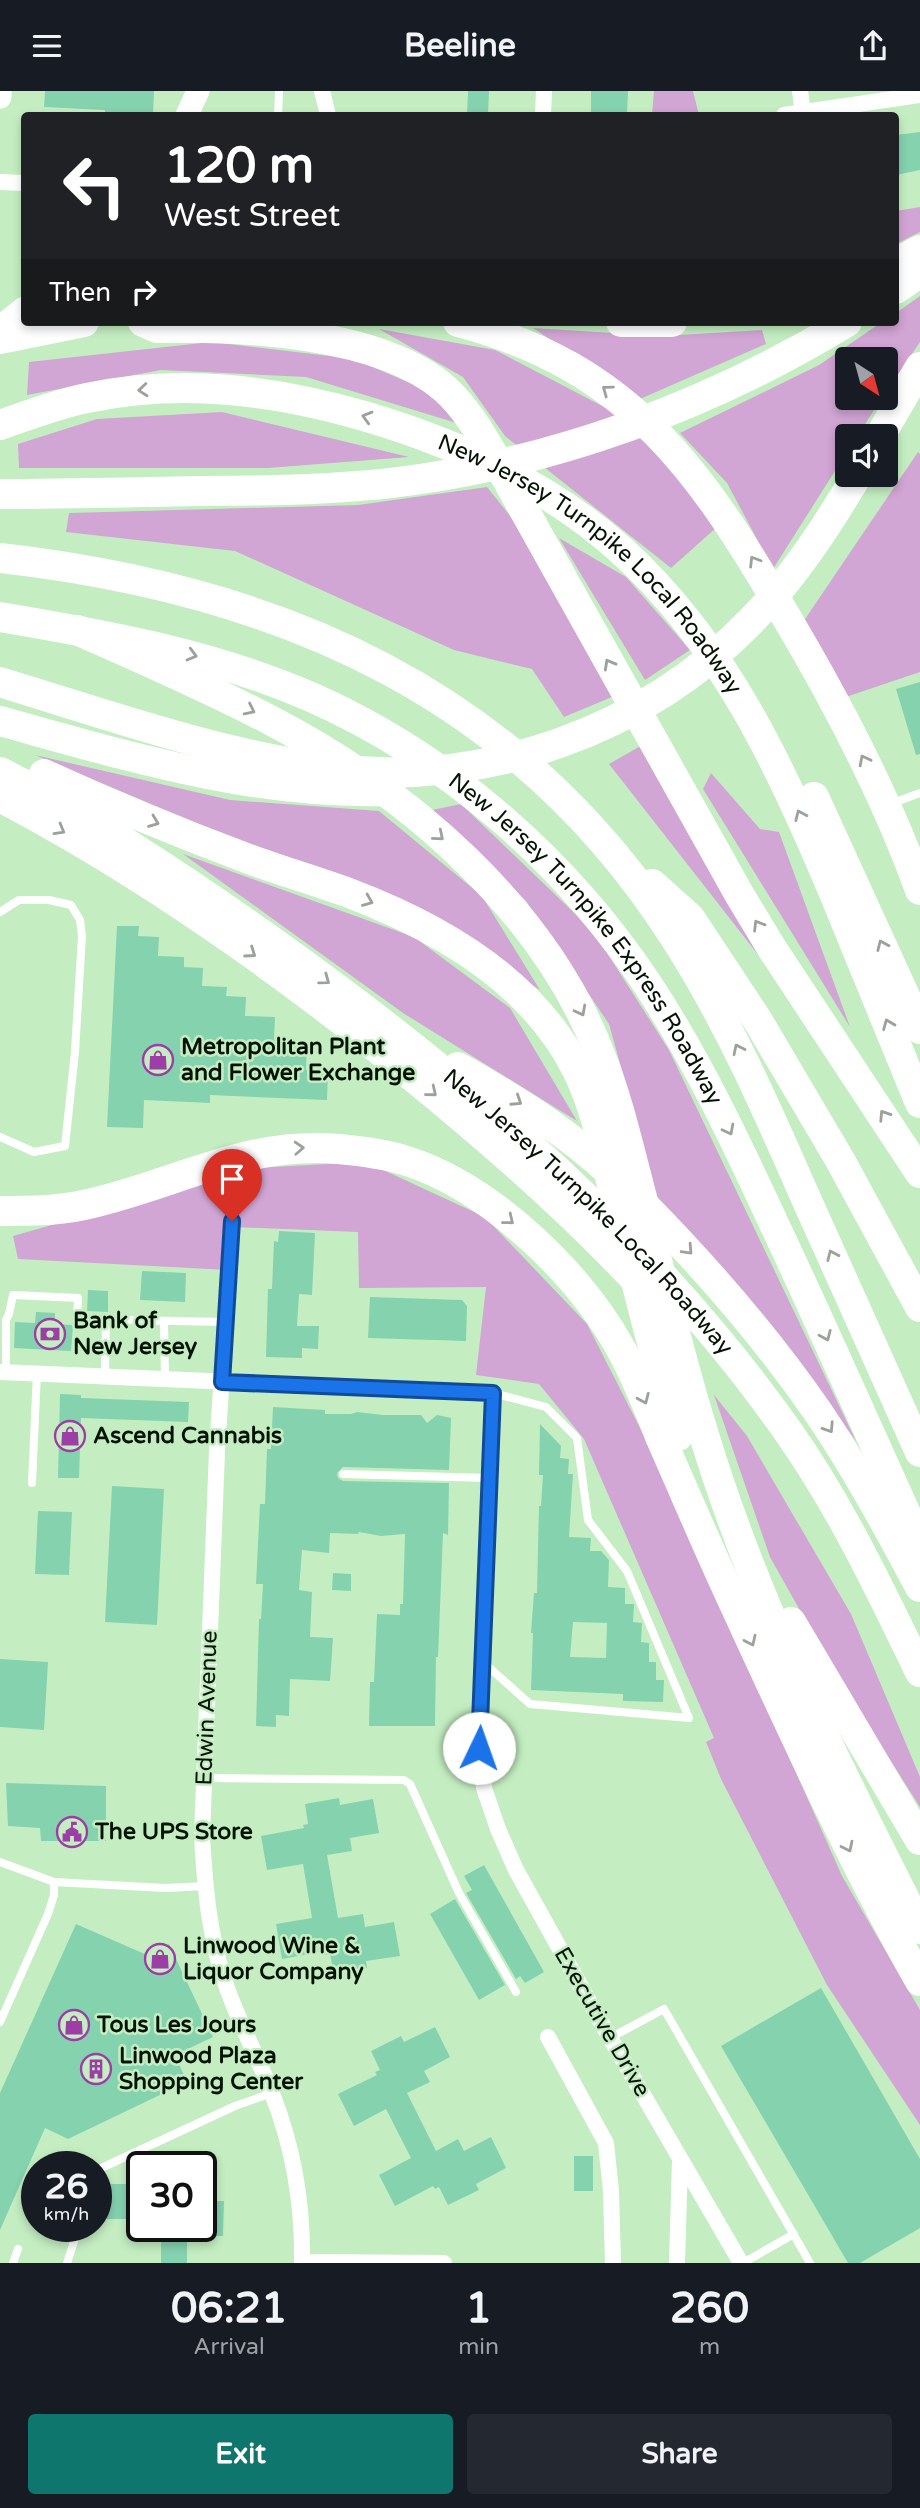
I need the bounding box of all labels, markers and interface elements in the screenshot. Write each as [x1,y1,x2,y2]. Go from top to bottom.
icon: menu [28,27,66,65]
text: Beeline [404,27,516,65]
icon: share [854,27,892,65]
text: 120 m [164,137,314,196]
icon: left [49,140,140,231]
text: West Street [164,197,340,235]
icon: right [125,273,163,311]
text: Then [49,277,111,308]
north arrow [835,347,898,409]
map controls [835,347,898,487]
one-way arrow [137,382,149,397]
one-way arrow [602,386,614,398]
one-way arrow [361,411,373,425]
button: sound [835,424,898,487]
street label: New Jersey Turnpike Local Roadway [434,429,748,699]
one-way arrow [750,556,763,569]
one-way arrow [185,647,197,661]
one-way arrow [604,658,617,671]
one-way arrow [243,702,255,716]
one-way arrow [859,755,872,767]
street label: New Jersey Turnpike Express Roadway [443,767,728,1110]
one-way arrow [794,810,808,822]
one-way arrow [148,813,160,827]
one-way arrow [52,822,65,835]
one-way arrow [430,828,443,840]
one-way arrow [361,892,373,906]
one-way arrow [754,920,767,933]
one-way arrow [876,939,890,952]
one-way arrow [243,945,256,957]
one-way arrow [318,971,330,984]
one-way arrow [573,1004,586,1017]
one-way arrow [882,1019,896,1032]
place label: Metropolitan Plant and Flower Exchange [181,1033,415,1087]
shop icon: Metropolitan Plant and Flower Exchange [141,1043,175,1077]
one-way arrow [732,1044,746,1056]
street label: New Jersey Turnpike Local Roadway [437,1063,739,1361]
one-way arrow [424,1083,436,1096]
one-way arrow [509,1092,522,1105]
one-way arrow [879,1110,892,1123]
one-way arrow [721,1123,735,1135]
one-way arrow [294,1141,305,1156]
pin [202,1149,262,1221]
icon: arrive [213,1160,251,1198]
one-way arrow [501,1212,513,1225]
one-way arrow [679,1242,692,1255]
one-way arrow [826,1250,840,1262]
place label: Bank of New Jersey [73,1307,198,1361]
bank icon: Bank of New Jersey [33,1317,67,1351]
one-way arrow [818,1329,832,1341]
one-way arrow [636,1393,650,1405]
shop icon: Ascend Cannabis [53,1419,87,1453]
one-way arrow [820,1421,833,1434]
place label: Ascend Cannabis [93,1422,282,1450]
street label: Edwin Avenue [190,1630,224,1786]
one-way arrow [743,1634,757,1646]
position arrow [442,1711,516,1785]
public building icon: The UPS Store [55,1815,89,1849]
place label: The UPS Store [94,1818,253,1846]
one-way arrow [840,1840,854,1852]
place label: Linwood Wine & Liquor Company [183,1932,364,1986]
shop icon: Linwood Wine & Liquor Company [143,1942,177,1976]
street label: Executive Drive [548,1942,656,2102]
shop icon: Tous Les Jours [57,2008,91,2042]
place label: Tous Les Jours [96,2011,256,2039]
place label: Linwood Plaza Shopping Center [119,2042,304,2096]
building icon: Linwood Plaza Shopping Center [79,2052,113,2086]
speed limit sign: 30 [126,2151,217,2242]
text: 26 [45,2166,88,2208]
text: km/h [44,2203,89,2225]
text: 06:21 [171,2283,287,2334]
text: 1 [465,2283,492,2334]
text: 260 [670,2283,749,2334]
text: Arrival [194,2333,265,2361]
text: min [458,2333,499,2361]
text: m [699,2333,720,2361]
button: Exit [28,2414,453,2494]
button: Share [467,2414,892,2494]

